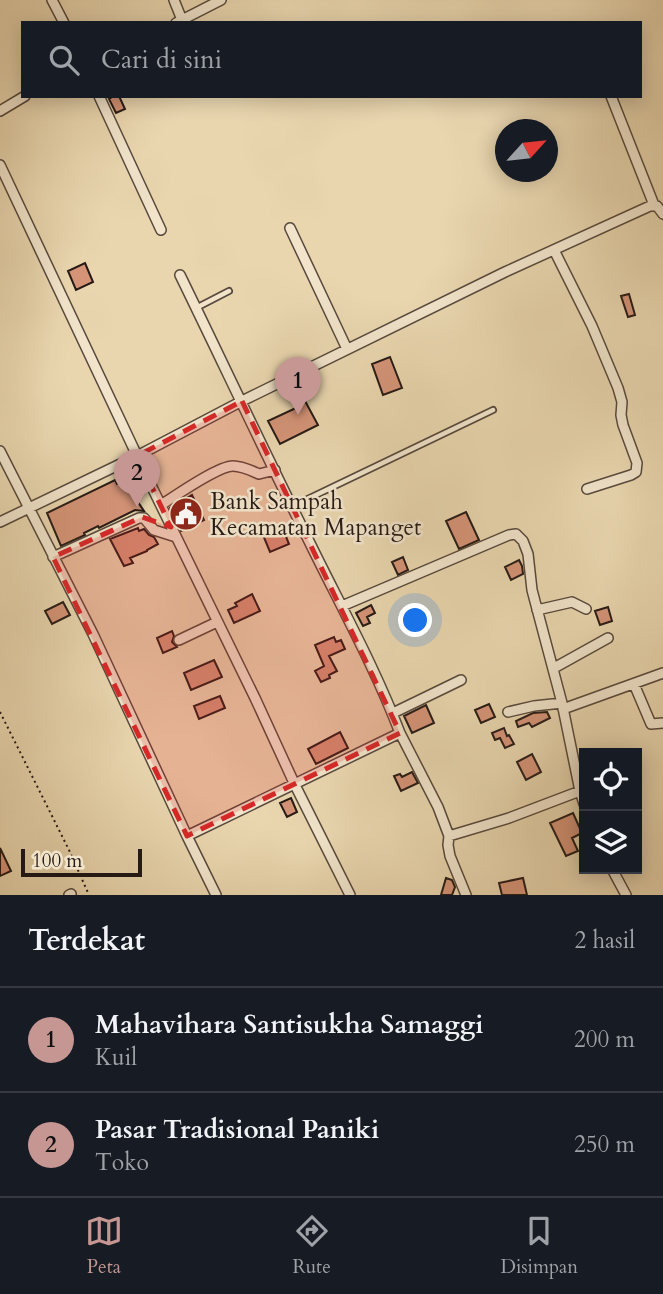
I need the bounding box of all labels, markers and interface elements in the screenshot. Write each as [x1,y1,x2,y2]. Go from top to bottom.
search box [21,21,642,98]
icon: search [45,41,83,79]
text: Cari di sini [101,42,222,77]
north arrow [495,119,558,182]
pin: 1 [275,357,321,415]
pin: 2 [114,449,160,507]
place label: Bank Sampah Kecamatan Mapanget [210,486,421,543]
public building icon: Bank Sampah Kecamatan Mapanget [167,495,205,533]
your location [398,603,432,637]
map controls [579,748,642,874]
button: locate [579,748,642,811]
button: layers [579,811,642,874]
scale bar [21,846,142,878]
text: 100 m [32,848,82,874]
text: Terdekat [28,920,145,961]
text: 2 hasil [574,925,635,956]
text: Mahavihara Santisukha Samaggi [95,1007,484,1042]
text: 1 [45,1024,57,1055]
text: 200 m [574,1024,635,1055]
text: Kuil [95,1042,137,1073]
text: Pasar Tradisional Paniki [95,1112,379,1147]
text: 2 [45,1129,57,1160]
text: 250 m [574,1129,635,1160]
text: Toko [95,1147,149,1178]
tab: Peta [85,1212,123,1280]
tab: Rute [293,1212,331,1280]
tab: Disimpan [500,1212,578,1280]

